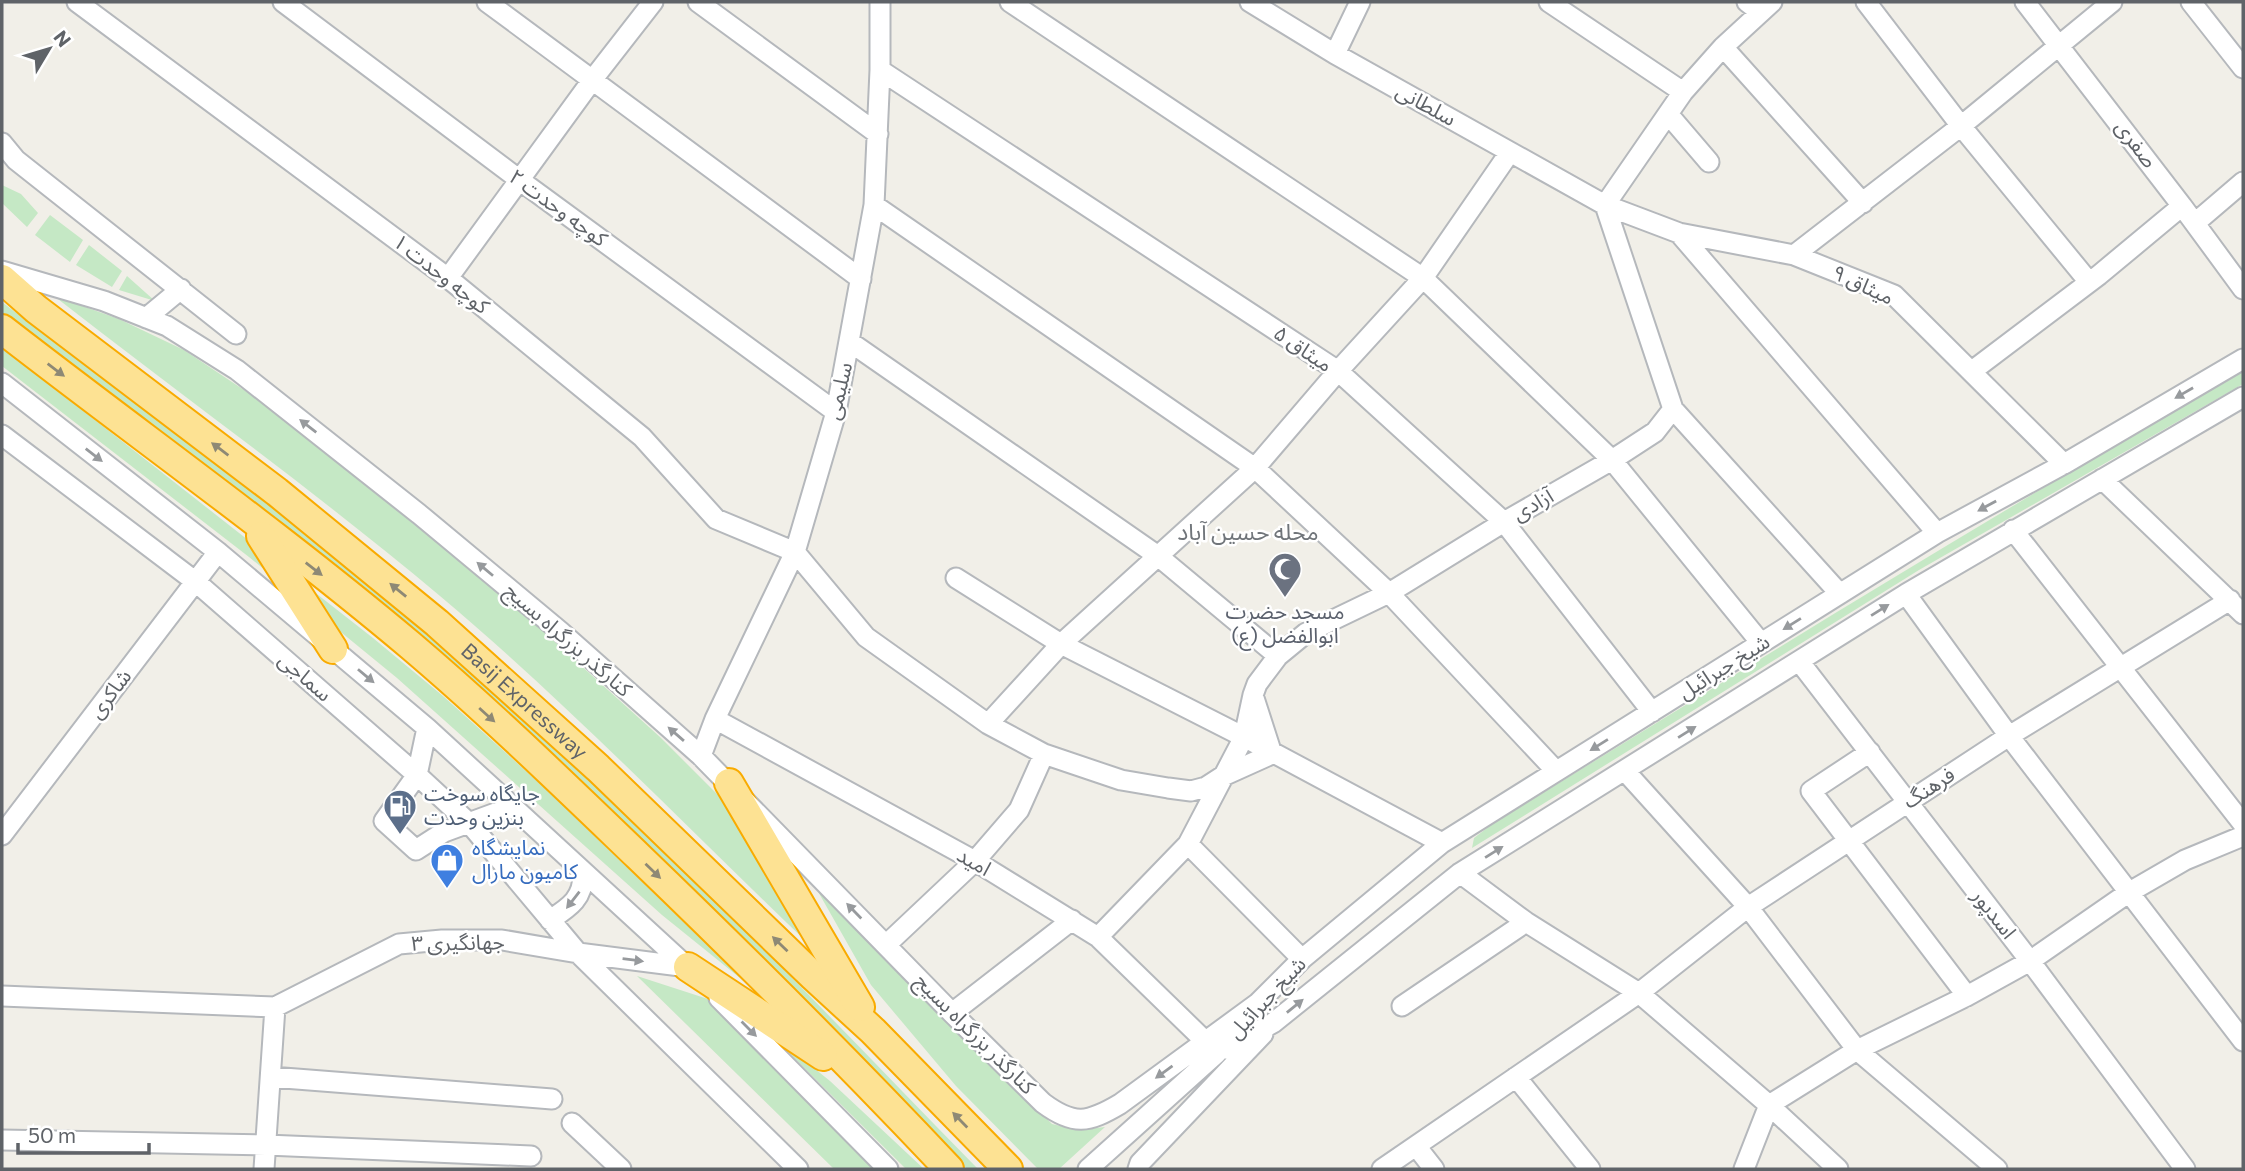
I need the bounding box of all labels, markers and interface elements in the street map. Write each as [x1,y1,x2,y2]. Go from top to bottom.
north arrow [14,14,84,84]
text: N [49,26,76,51]
street label: سلطانی [1392,77,1461,131]
street label: صفری [2110,114,2163,173]
street label: کوچه وحدت ۲ [504,163,613,253]
street label: کوچه وحدت ۱ [388,228,495,320]
street label: میثاق ۹ [1829,259,1898,309]
street label: میثاق ۵ [1270,319,1338,376]
street label: سلیمی [819,359,857,422]
one-way arrow [47,363,65,377]
one-way arrow [2174,386,2193,399]
one-way arrow [299,419,317,434]
one-way arrow [211,441,229,456]
one-way arrow [85,448,103,462]
street label: آزادی [1507,482,1558,526]
one-way arrow [1977,500,1996,512]
district label: محله حسین آباد [1177,517,1319,545]
mosque icon: مسجد حضرت ابوالفضل (ع) [1266,550,1304,599]
one-way arrow [304,561,322,576]
one-way arrow [476,561,494,577]
street label: کنارگذر بزرگراه بسیج [498,577,638,704]
one-way arrow [389,583,407,598]
place label: مسجد حضرت ابوالفضل (ع) [1226,598,1344,651]
one-way arrow [1870,604,1889,617]
one-way arrow [1782,617,1801,630]
street label: شیخ جبرائیل [1673,628,1776,707]
street label: Basij Expressway [457,637,593,764]
street label: سماجی [274,646,338,707]
street label: شاکری [82,663,136,723]
one-way arrow [357,668,374,683]
one-way arrow [479,707,496,723]
one-way arrow [1677,725,1697,738]
one-way arrow [667,726,685,742]
one-way arrow [1590,738,1609,751]
street label: فرهنگ [1898,761,1959,813]
place label: جایگاه سوخت بنزین وحدت [424,780,540,830]
fuel station icon: جایگاه سوخت بنزین وحدت [381,787,419,836]
place label: نمایشگاه کامیون مارال [472,834,578,884]
shop icon: نمایشگاه کامیون مارال [428,841,466,890]
street label: امید [953,841,996,880]
one-way arrow [1485,846,1504,859]
one-way arrow [645,862,662,879]
street label: اسدپور [1966,882,2022,944]
one-way arrow [566,891,581,909]
one-way arrow [847,903,863,920]
street label: جهانگیری ۳ [411,928,505,956]
one-way arrow [772,937,789,953]
street label: شیخ جبرائیل [1222,951,1313,1046]
one-way arrow [622,954,644,965]
street label: کنارگذر بزرگراه بسیج [908,967,1042,1101]
one-way arrow [1285,998,1303,1013]
one-way arrow [741,1020,757,1037]
one-way arrow [1155,1065,1173,1079]
scale bar [18,1112,149,1156]
one-way arrow [952,1112,969,1129]
text: 50 m [28,1122,76,1147]

